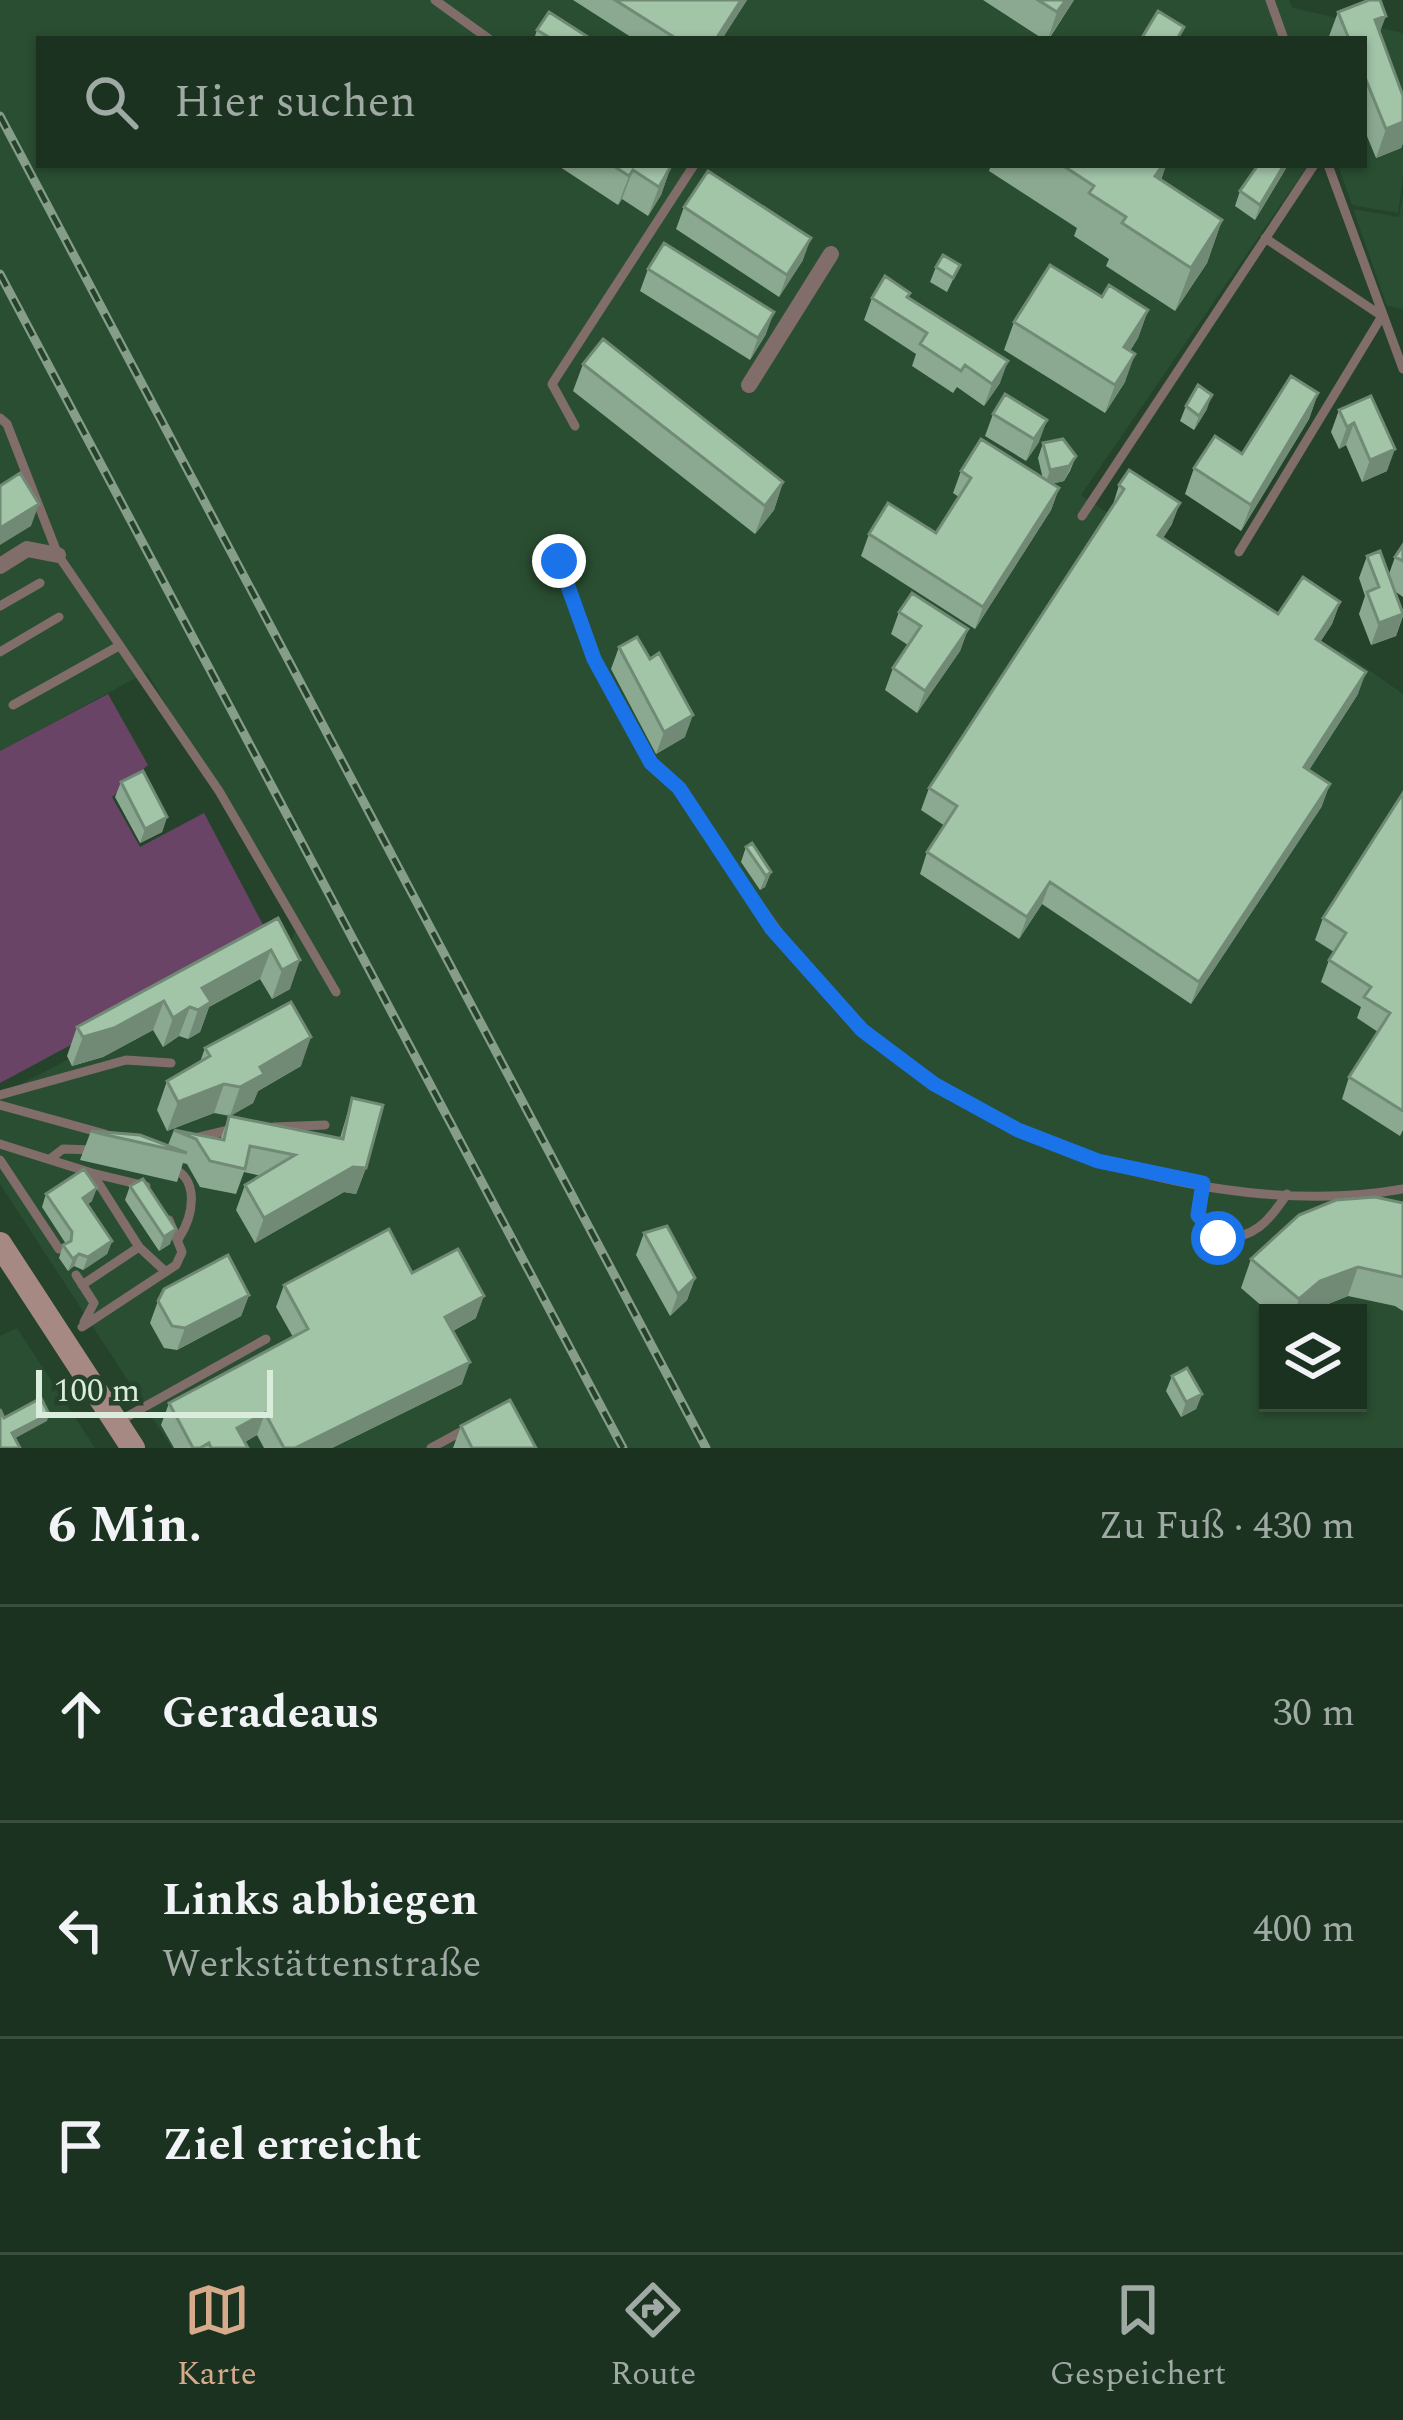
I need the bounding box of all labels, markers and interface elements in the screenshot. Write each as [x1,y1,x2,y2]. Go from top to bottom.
search box [36,36,1367,168]
text: Hier suchen [174,68,416,137]
icon: search [78,69,144,135]
route end [532,534,586,588]
route start [1191,1211,1245,1265]
map controls [1259,1304,1367,1412]
button: layers [1259,1304,1367,1412]
scale bar [36,1364,273,1417]
text: 100 m [54,1366,140,1416]
text: 6 Min. [48,1487,202,1565]
text: Zu Fuß · 430 m [1098,1497,1355,1556]
text: Geradeaus [162,1679,379,1748]
icon: ahead [48,1681,114,1747]
text: 30 m [1273,1684,1355,1743]
text: Links abbiegen [162,1866,478,1935]
icon: left [48,1897,114,1963]
text: 400 m [1253,1900,1355,1959]
text: Werkstättenstraße [162,1935,481,1994]
text: Ziel erreicht [162,2111,421,2180]
icon: arrive [48,2113,114,2179]
tab: Karte [177,2277,257,2399]
tab: Route [610,2277,696,2399]
tab: Gespeichert [1050,2277,1226,2399]

